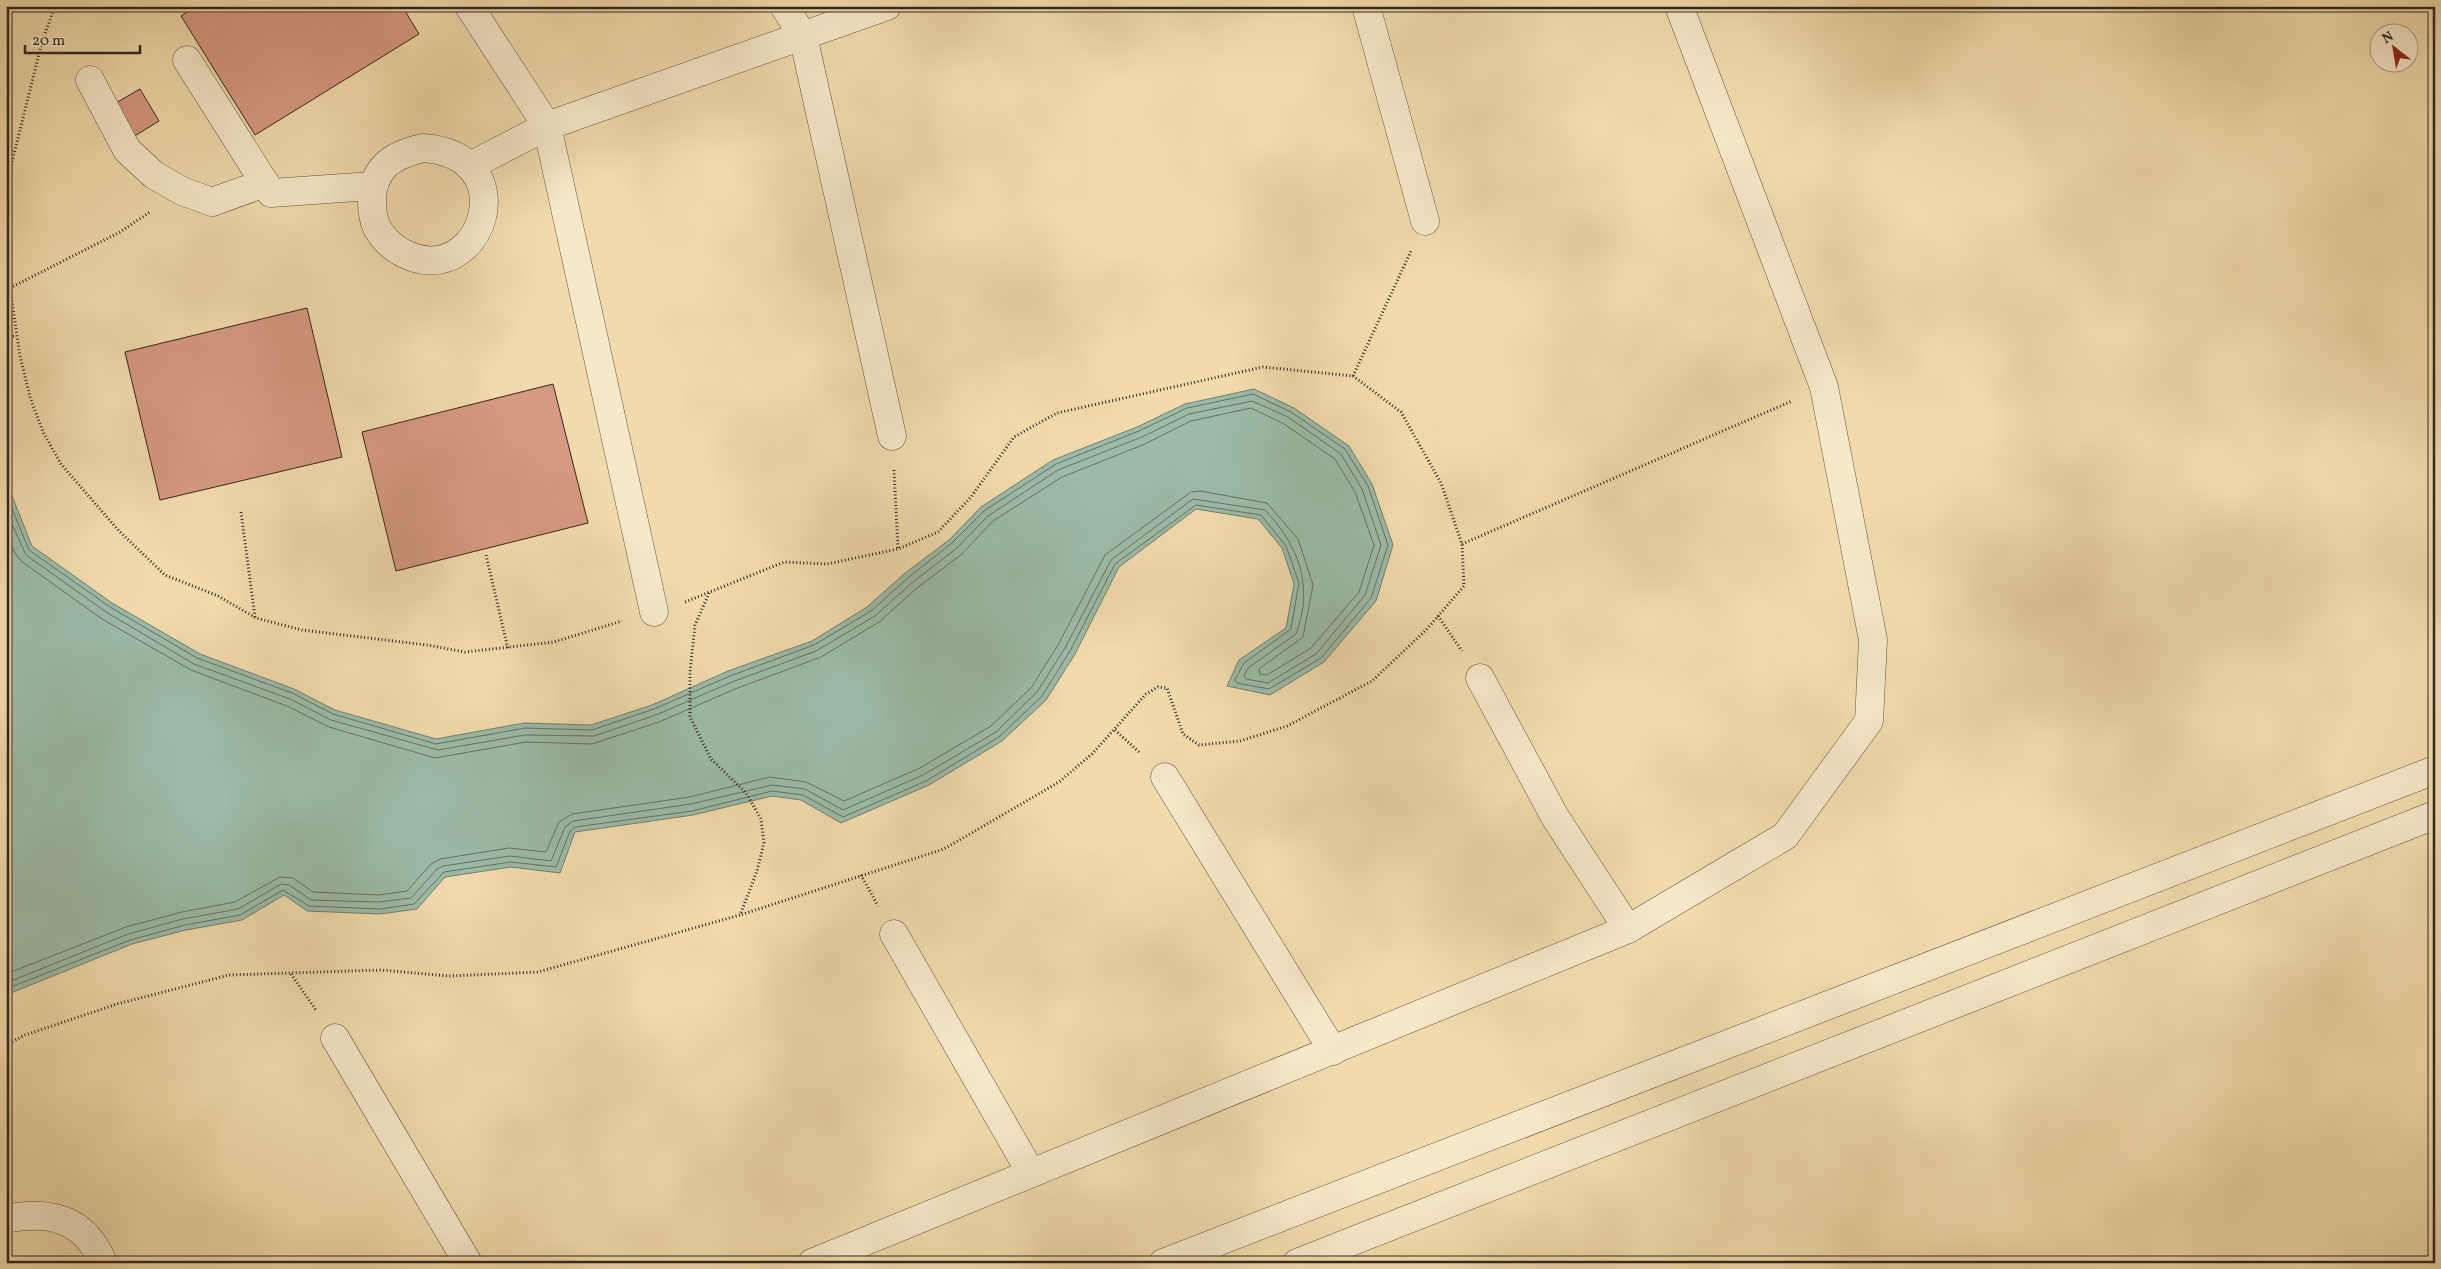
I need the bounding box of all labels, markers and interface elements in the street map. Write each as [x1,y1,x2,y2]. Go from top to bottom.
scale bar [25,22,140,54]
north arrow [2368,22,2418,72]
text: N [2379,27,2397,49]
text: 20 m [32,31,65,52]

